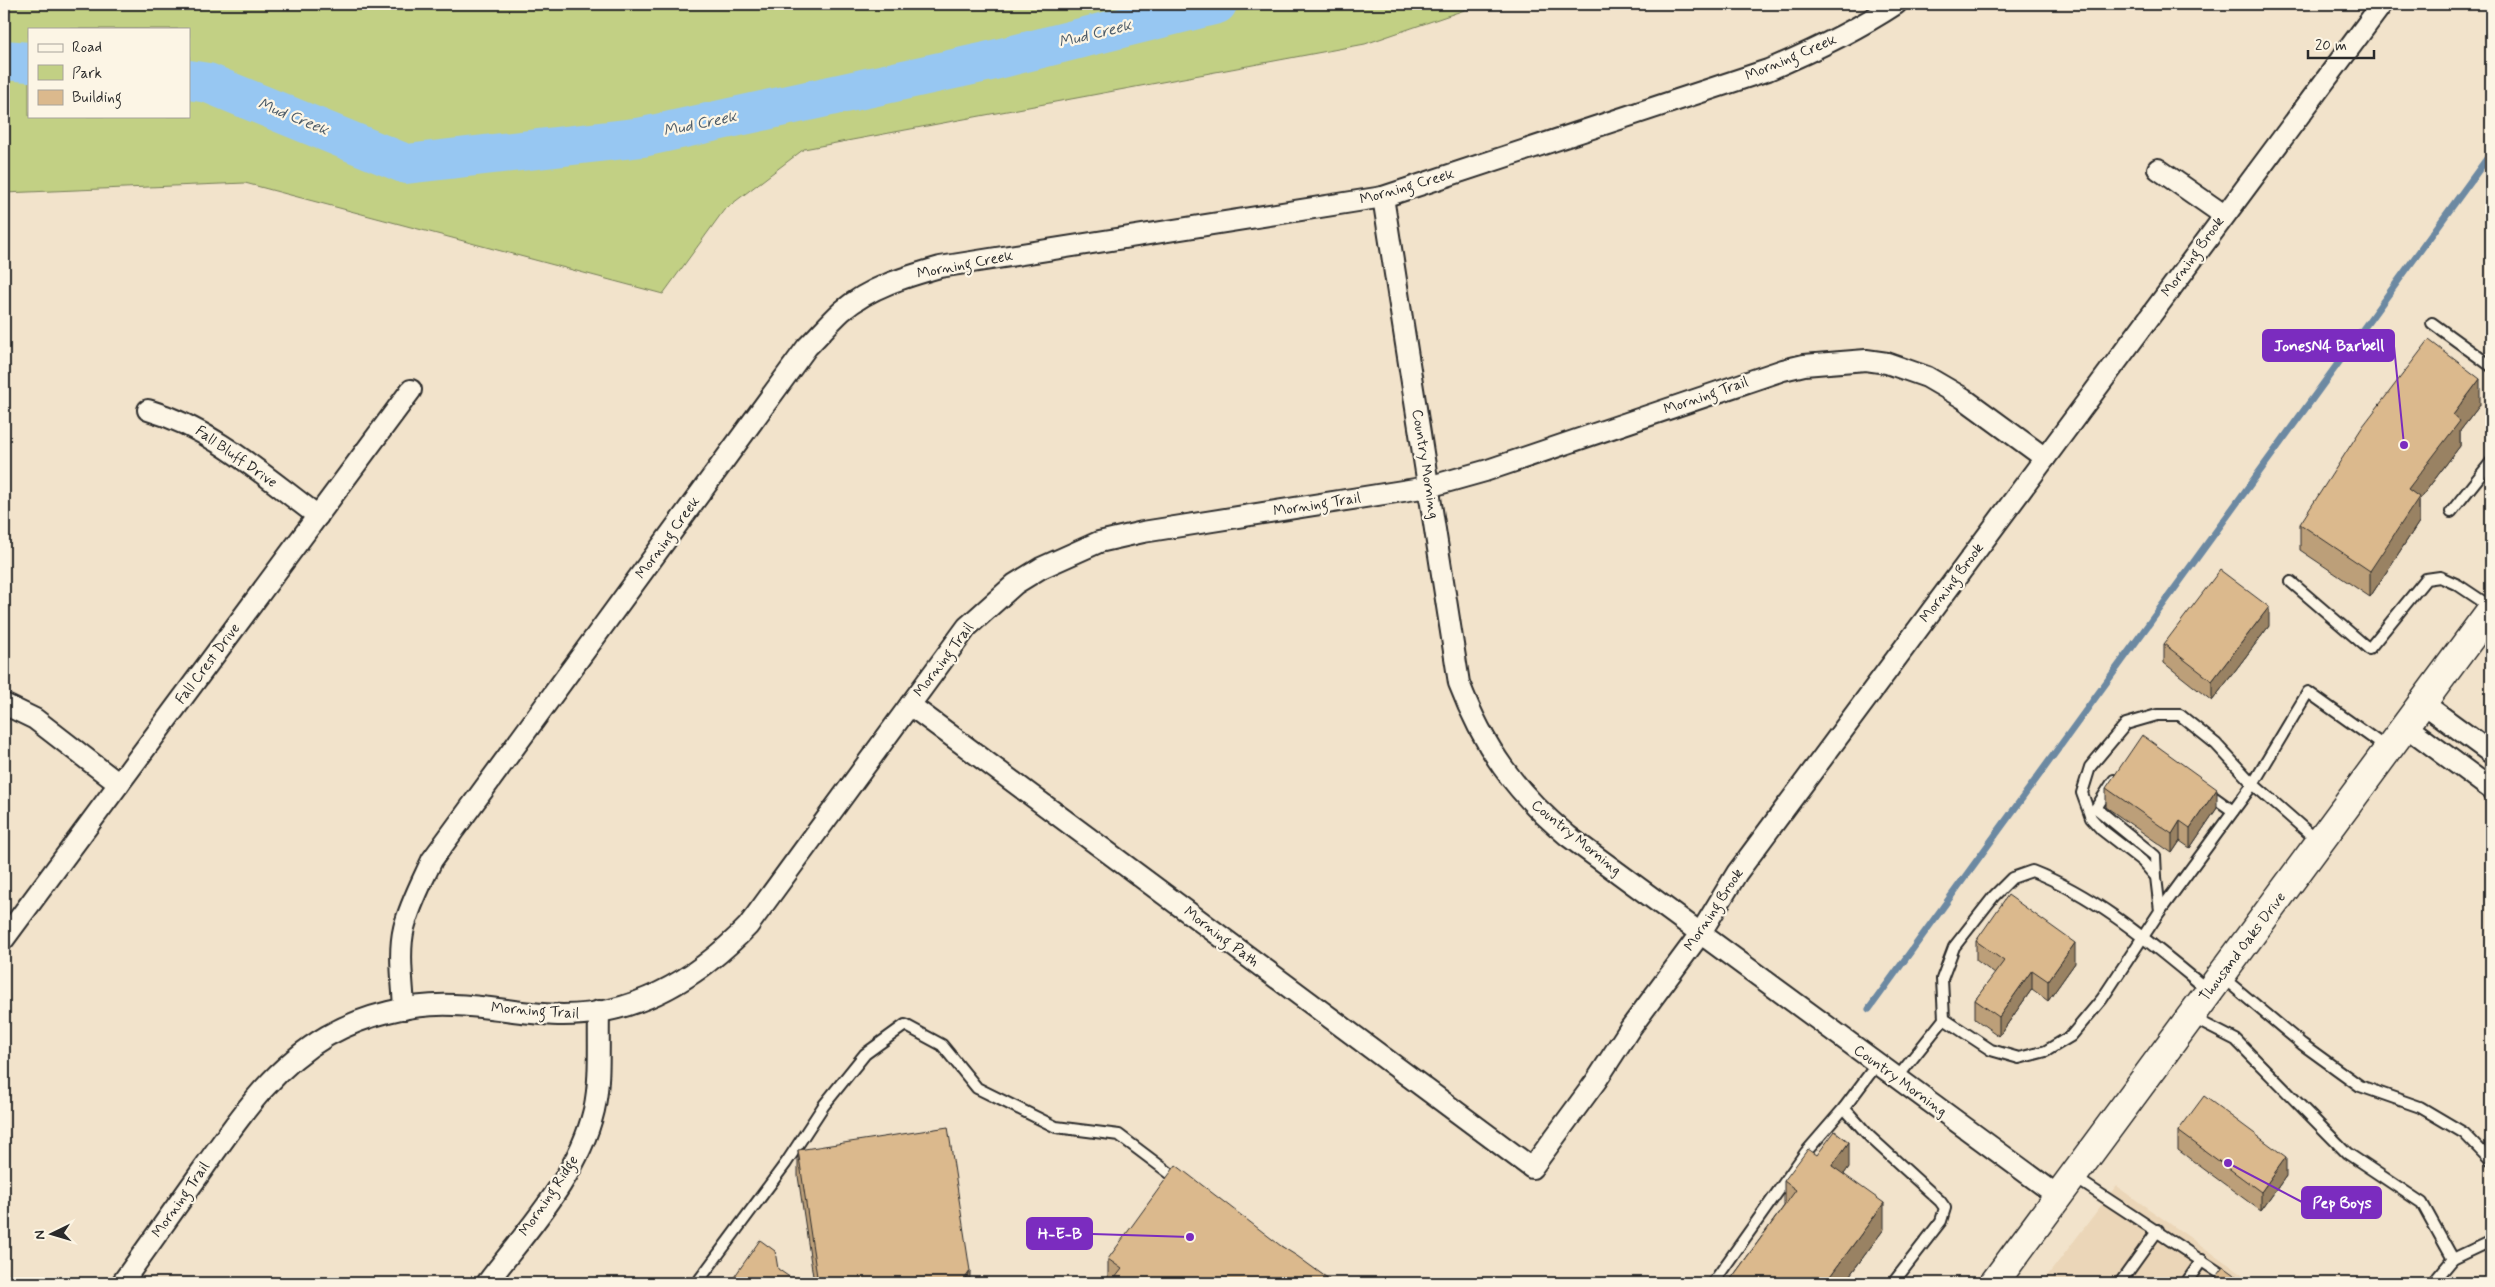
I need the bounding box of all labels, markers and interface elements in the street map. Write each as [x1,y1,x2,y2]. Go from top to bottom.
water label: Mud Creek [1056,15,1135,53]
legend [28,28,190,118]
scale bar [2308,28,2374,60]
street label: Morning Creek [1742,30,1841,87]
text: 20 m [2315,36,2347,56]
text: Road [72,38,102,58]
text: Park [72,64,102,84]
text: Building [72,88,122,109]
water label: Mud Creek [255,93,332,141]
water label: Mud Creek [661,106,739,142]
street label: Morning Creek [1357,164,1457,211]
street label: Morning Brook [2157,212,2230,302]
street label: Morning Creek [915,246,1015,285]
callout: JonesN4 Barbell [2263,330,2394,361]
text: JonesN4 Barbell [2274,336,2384,357]
street label: Morning Trail [1661,372,1752,421]
street label: Country Morning [1406,408,1444,520]
street label: Fall Bluff Drive [191,421,281,493]
street label: Morning Trail [1272,488,1363,523]
street label: Morning Creek [631,492,706,584]
street label: Morning Brook [1915,539,1990,628]
street label: Morning Trail [909,618,980,702]
street label: Fall Crest Drive [171,619,245,709]
street label: Country Morning [1527,795,1625,881]
street label: Morning Brook [1680,864,1749,956]
street label: Thousand Oaks Drive [2195,888,2291,1006]
street label: Morning Path [1179,902,1263,973]
street label: Morning Trail [490,998,580,1025]
street label: Country Morning [1849,1040,1951,1122]
street label: Morning Ridge [515,1151,584,1241]
street label: Morning Trail [147,1158,216,1243]
callout: Pep Boys [2302,1187,2381,1218]
text: Pep Boys [2312,1193,2372,1214]
north arrow [28,1210,78,1260]
callout: H-E-B [1027,1218,1092,1249]
text: H-E-B [1038,1224,1082,1245]
text: N [31,1230,49,1240]

